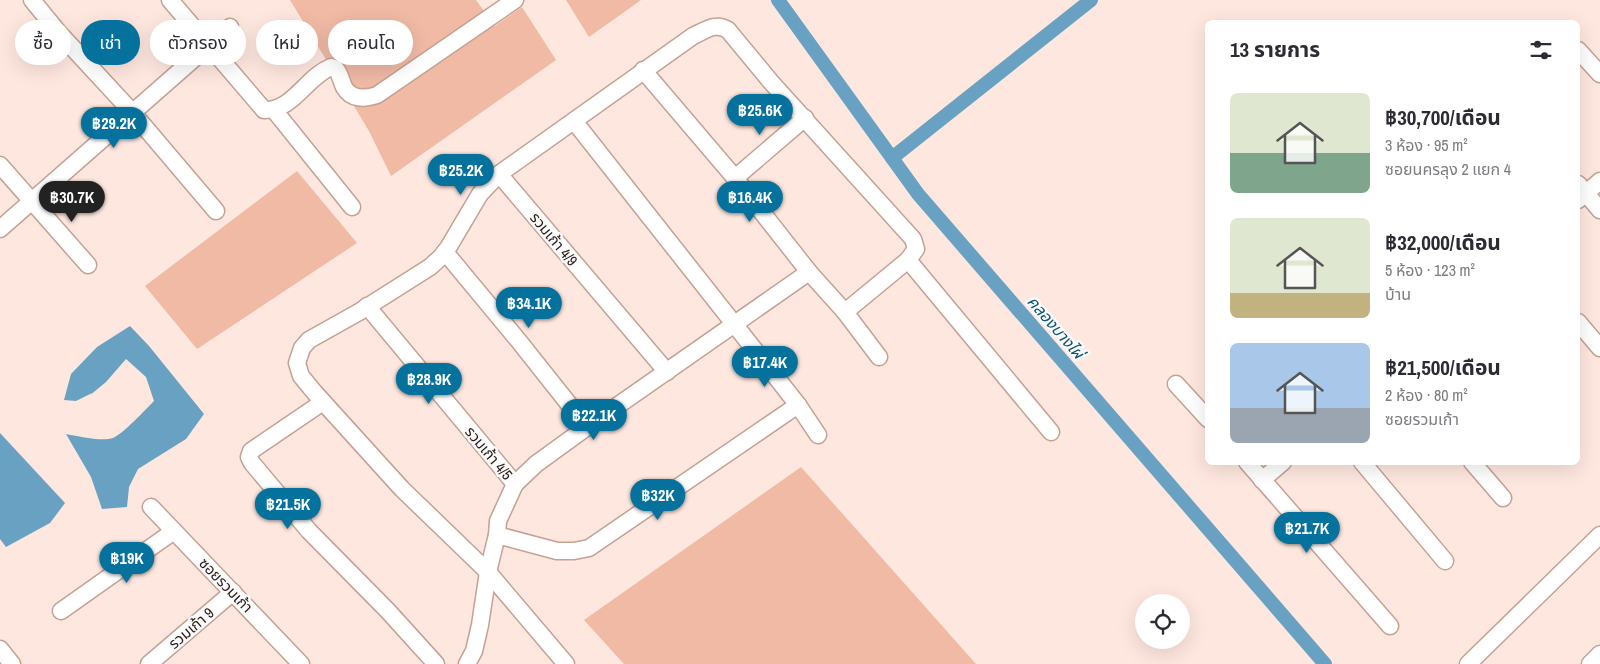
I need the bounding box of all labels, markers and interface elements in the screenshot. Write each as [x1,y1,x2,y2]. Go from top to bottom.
chip: ซื้อ [15,20,71,65]
chip: เช่า [81,20,140,65]
chip: ตัวกรอง [150,20,246,65]
chip: ใหม่ [256,20,318,65]
chip: คอนโด [328,20,413,65]
text: 13 รายการ [1230,35,1320,64]
icon: filters [1527,36,1555,64]
pin: ฿25.6K [719,94,801,136]
text: ฿25.6K [738,99,782,121]
text: ฿30,700/เดือน [1385,103,1501,132]
pin: ฿29.2K [73,106,155,149]
text: ฿29.2K [92,112,136,134]
icon: home [1270,113,1330,173]
text: 3 ห้อง · 95 m² [1385,134,1468,156]
pin: ฿25.2K [420,154,502,196]
text: ซอยนครลุง 2 แยก 4 [1385,158,1511,180]
text: ฿25.2K [439,159,483,181]
pin: ฿30.7K [31,180,113,223]
pin: ฿16.4K [709,180,791,223]
text: ฿30.7K [50,186,94,208]
text: ฿16.4K [728,186,772,208]
street label: รวมเก้า 4/9 [525,208,583,270]
text: ฿32,000/เดือน [1385,228,1501,257]
icon: home [1270,238,1330,298]
text: 5 ห้อง · 123 m² [1385,259,1475,281]
text: บ้าน [1385,283,1411,305]
pin: ฿34.1K [488,286,570,329]
water label: คลองบางไผ่ [1023,291,1091,365]
text: ฿34.1K [507,292,551,314]
pin: ฿17.4K [724,346,806,388]
text: ฿17.4K [743,351,787,373]
text: ฿21,500/เดือน [1385,353,1501,382]
pin: ฿28.9K [388,362,470,405]
icon: home [1270,363,1330,423]
text: ฿28.9K [407,368,451,390]
text: 2 ห้อง · 80 m² [1385,384,1468,406]
pin: ฿22.1K [553,398,635,441]
text: ฿22.1K [572,404,616,426]
text: ซอยรวมเก้า [1385,408,1459,430]
street label: รวมเก้า 4/5 [460,422,518,484]
pin: ฿32K [628,478,688,521]
text: ฿32K [641,484,675,506]
pin: ฿21.5K [247,488,329,530]
text: ฿21.5K [266,493,310,515]
pin: ฿21.7K [1266,512,1348,554]
text: ฿21.7K [1285,517,1329,539]
pin: ฿19K [97,542,157,584]
text: ฿19K [110,547,144,569]
street label: ซอยรวมเก้า [194,553,258,617]
map controls [1135,594,1190,649]
button: locate [1135,594,1190,649]
street label: รวมเก้า 9 [164,602,218,654]

